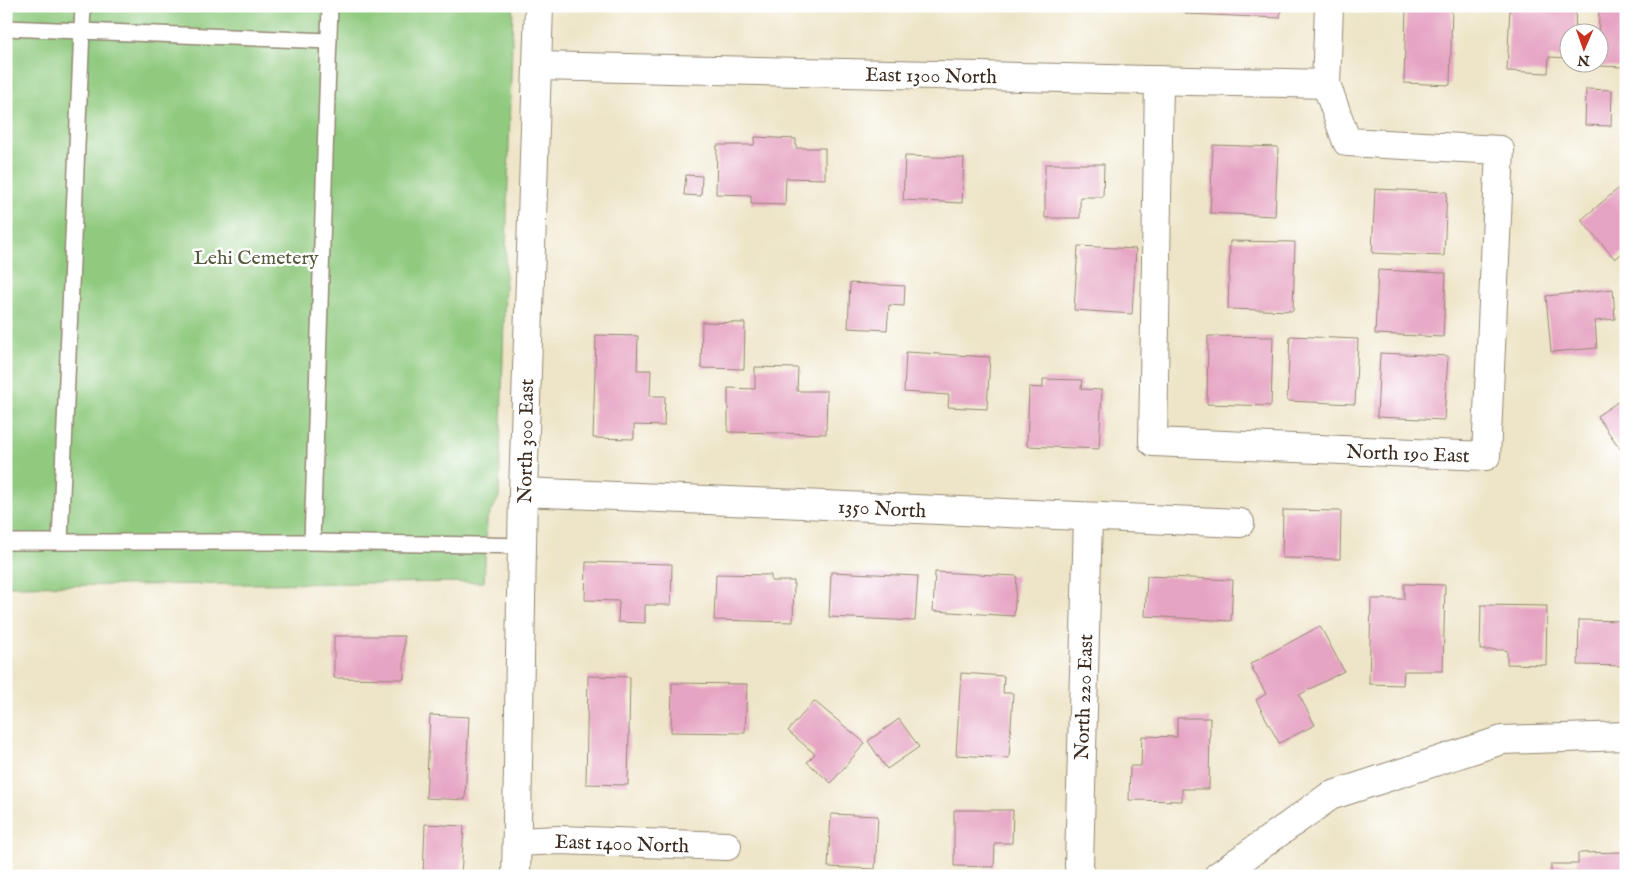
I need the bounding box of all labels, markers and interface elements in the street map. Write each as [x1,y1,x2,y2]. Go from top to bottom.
north arrow [1560,22,1610,72]
text: N [1577,51,1591,69]
street label: East 1300 North [865,63,998,90]
park label: Lehi Cemetery [193,246,319,271]
street label: North 300 East [513,378,540,504]
street label: North 190 East [1346,440,1470,469]
street label: 1350 North [837,495,927,524]
street label: North 220 East [1070,634,1099,760]
street label: East 1400 North [554,830,690,859]

